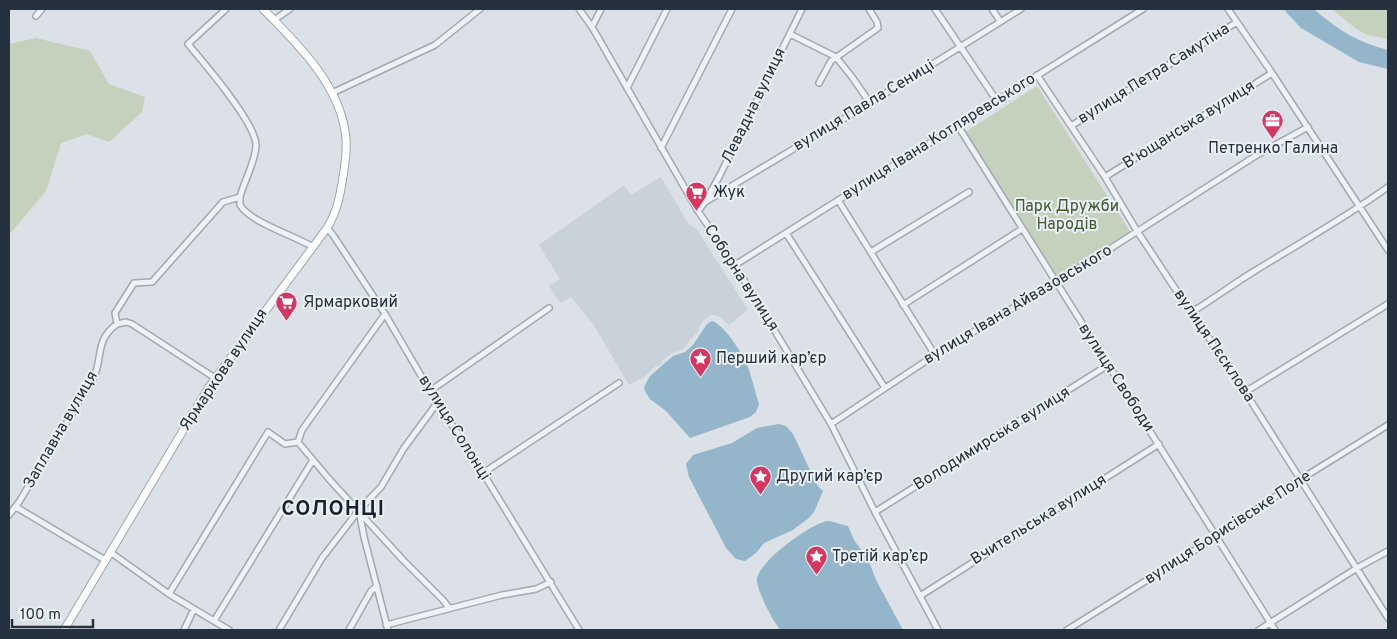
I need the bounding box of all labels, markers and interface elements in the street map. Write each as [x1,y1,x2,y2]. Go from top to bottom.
street label: вулиця Петра Самутіна [1074,19,1234,129]
street label: Левадна вулиця [717,45,791,167]
street label: вулиця Павла Сениці [790,56,938,156]
street label: вулиця Івана Котляревського [838,69,1040,205]
street label: В'ющанська вулиця [1119,76,1259,174]
office icon: Петренко Галина [1261,108,1285,139]
place label: Петренко Галина [1208,139,1338,159]
supermarket icon: Жук [685,181,709,212]
place label: Жук [713,183,745,203]
park label: Парк Дружби Народів [1015,197,1119,235]
street label: Соборна вулиця [699,221,783,335]
street label: вулиця Івана Айвазовського [920,241,1116,369]
street label: вулиця Пєсклова [1169,286,1259,406]
supermarket icon: Ярмарковий [275,291,299,322]
place label: Ярмарковий [303,293,398,313]
street label: Ярмаркова вулиця [176,305,272,435]
street label: вулиця Свободи [1073,320,1159,436]
place icon: Перший кар’єр [688,347,712,378]
place label: Перший кар’єр [716,349,827,369]
street label: Заплавна вулиця [19,368,103,492]
street label: вулиця Солонці [414,371,494,485]
street label: Володимирська вулиця [910,383,1074,495]
place icon: Другий кар’єр [748,465,772,496]
place label: Другий кар’єр [776,467,883,487]
street label: вулиця Борисівське Поле [1141,467,1315,589]
street label: Вчительська вулиця [967,470,1111,570]
district label: СОЛОНЦІ [281,496,385,523]
place icon: Третій кар’єр [804,545,828,576]
place label: Третій кар’єр [832,547,928,567]
scale bar [12,596,94,628]
text: 100 m [20,606,61,625]

